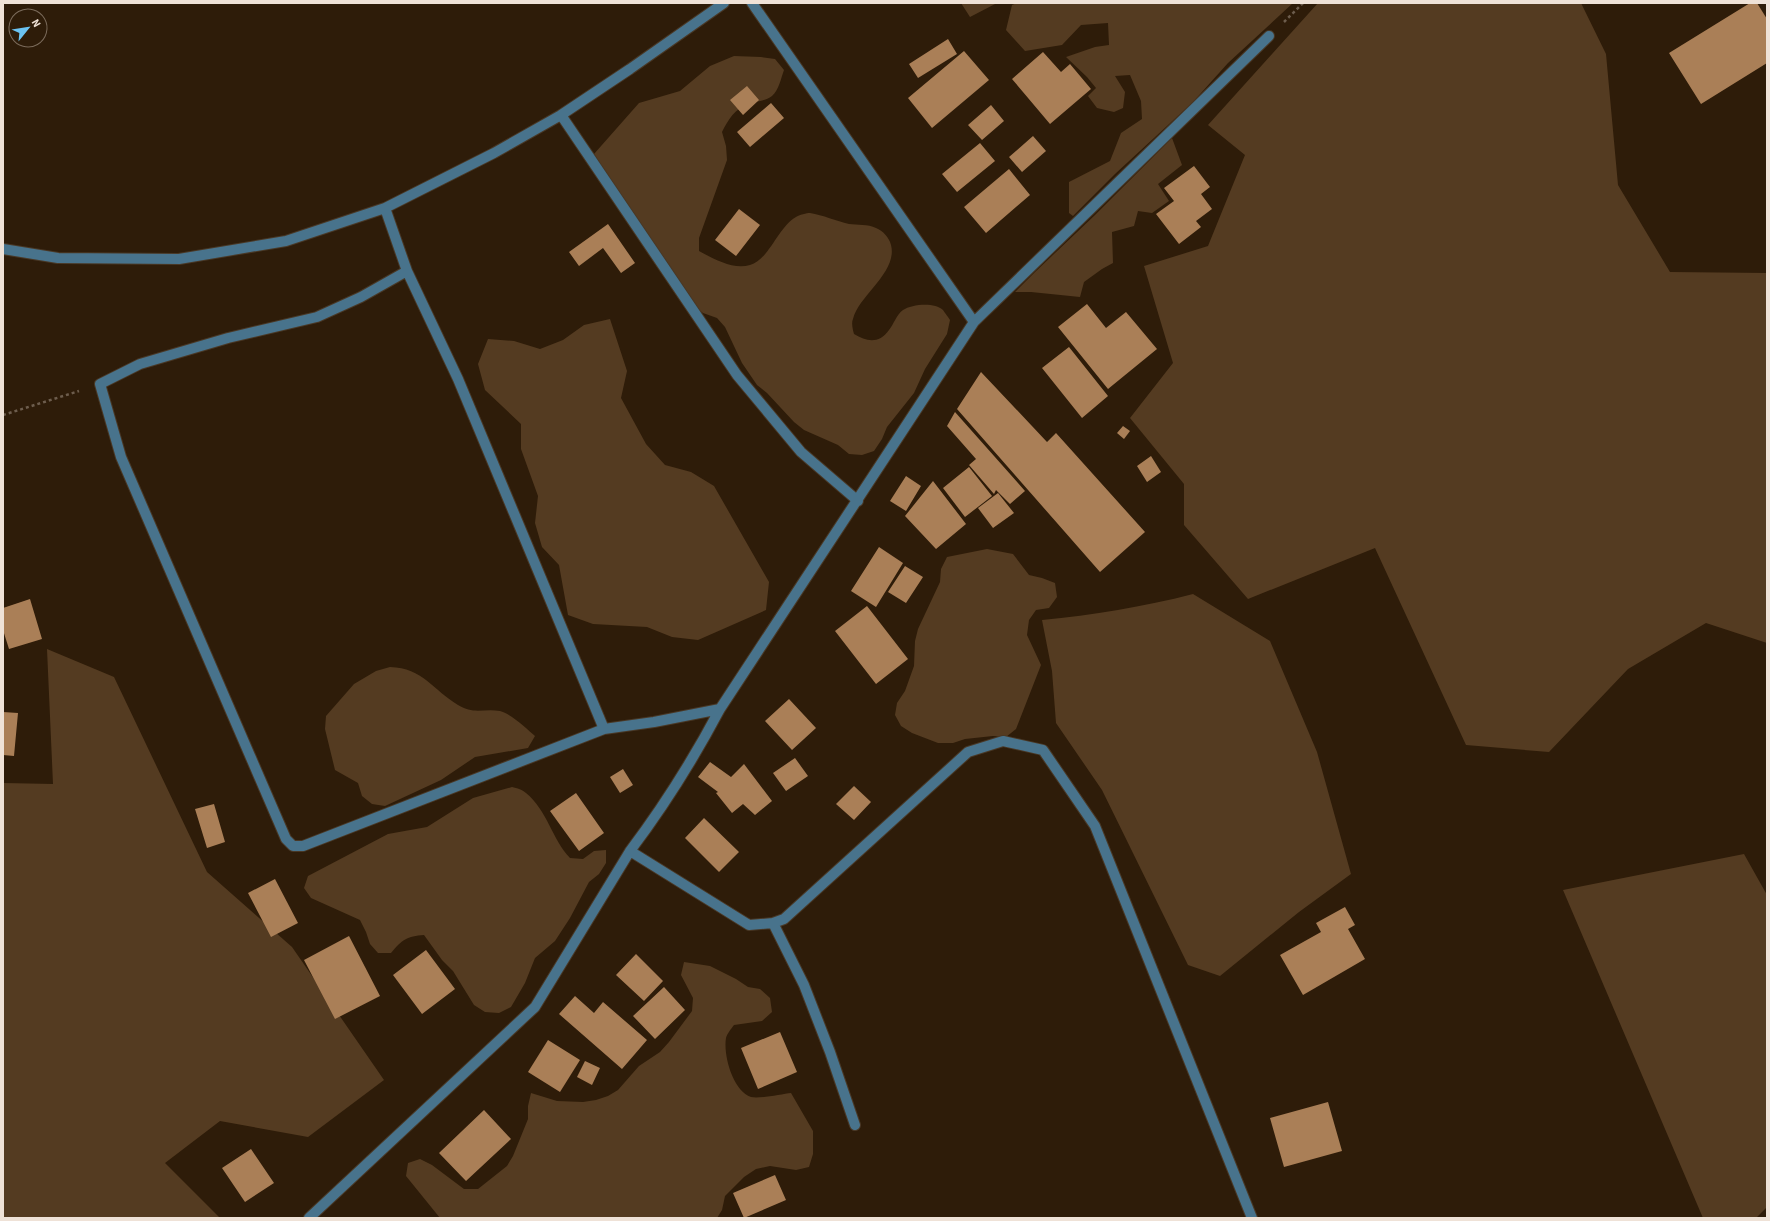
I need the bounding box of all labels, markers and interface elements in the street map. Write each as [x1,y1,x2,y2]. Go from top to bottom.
north arrow [8,8,48,48]
text: N [28,16,45,30]

